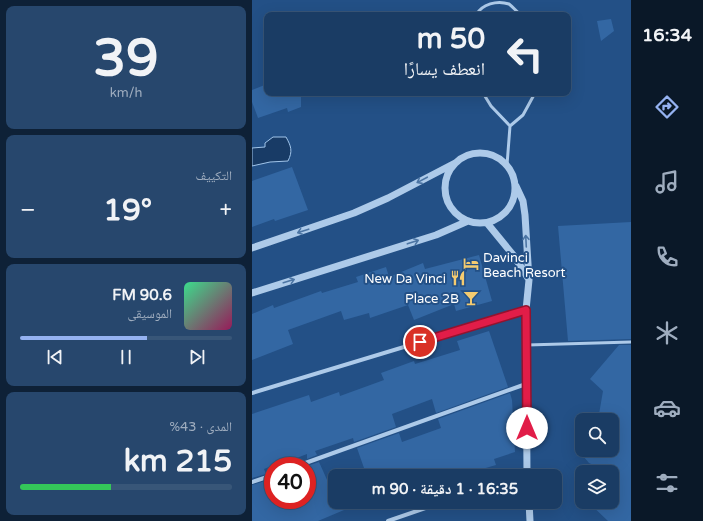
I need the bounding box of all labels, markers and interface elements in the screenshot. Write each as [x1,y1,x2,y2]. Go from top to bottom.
text: 50 m [417,22,485,56]
text: 16:34 [642,24,692,46]
text: 39 [93,27,159,90]
icon: left [499,28,551,80]
text: انعطف يسارًا [404,58,485,80]
text: km/h [110,85,142,101]
icon: directions [653,93,681,121]
text: التكييف [196,168,232,184]
icon: music [653,168,681,196]
one-way arrow [416,177,428,184]
text: 19° [103,192,152,229]
text: − [20,197,36,223]
text: + [220,197,232,223]
one-way arrow [297,228,310,235]
one-way arrow [523,235,530,248]
one-way arrow [407,238,420,245]
icon: phone [653,243,681,271]
place label: Davinci Beach Resort [483,250,566,281]
hotel icon: Davinci Beach Resort [462,255,480,273]
restaurant icon: New Da Vinci [449,269,467,287]
place label: New Da Vinci [364,271,446,287]
one-way arrow [283,277,296,284]
text: 90.6 FM [112,286,172,304]
bar icon: Place 2B [462,289,480,307]
place label: Place 2B [405,291,459,307]
text: الموسيقى [128,306,172,322]
icon: climate [653,319,681,347]
pin [403,325,437,359]
icon: arrive [409,331,431,353]
icon: previous [44,346,66,368]
icon: pause [115,346,137,368]
icon: next [186,346,208,368]
icon: car [653,394,681,422]
position arrow [506,407,548,449]
map controls [575,413,619,509]
button: search [575,413,619,457]
text: المدى · 43% [170,419,232,435]
text: 215 km [124,443,232,480]
speed limit sign: 40 [264,457,316,509]
button: layers [575,465,619,509]
icon: filters [653,469,681,497]
text: 16:35 · 1 دقيقة · 90 m [372,480,518,498]

